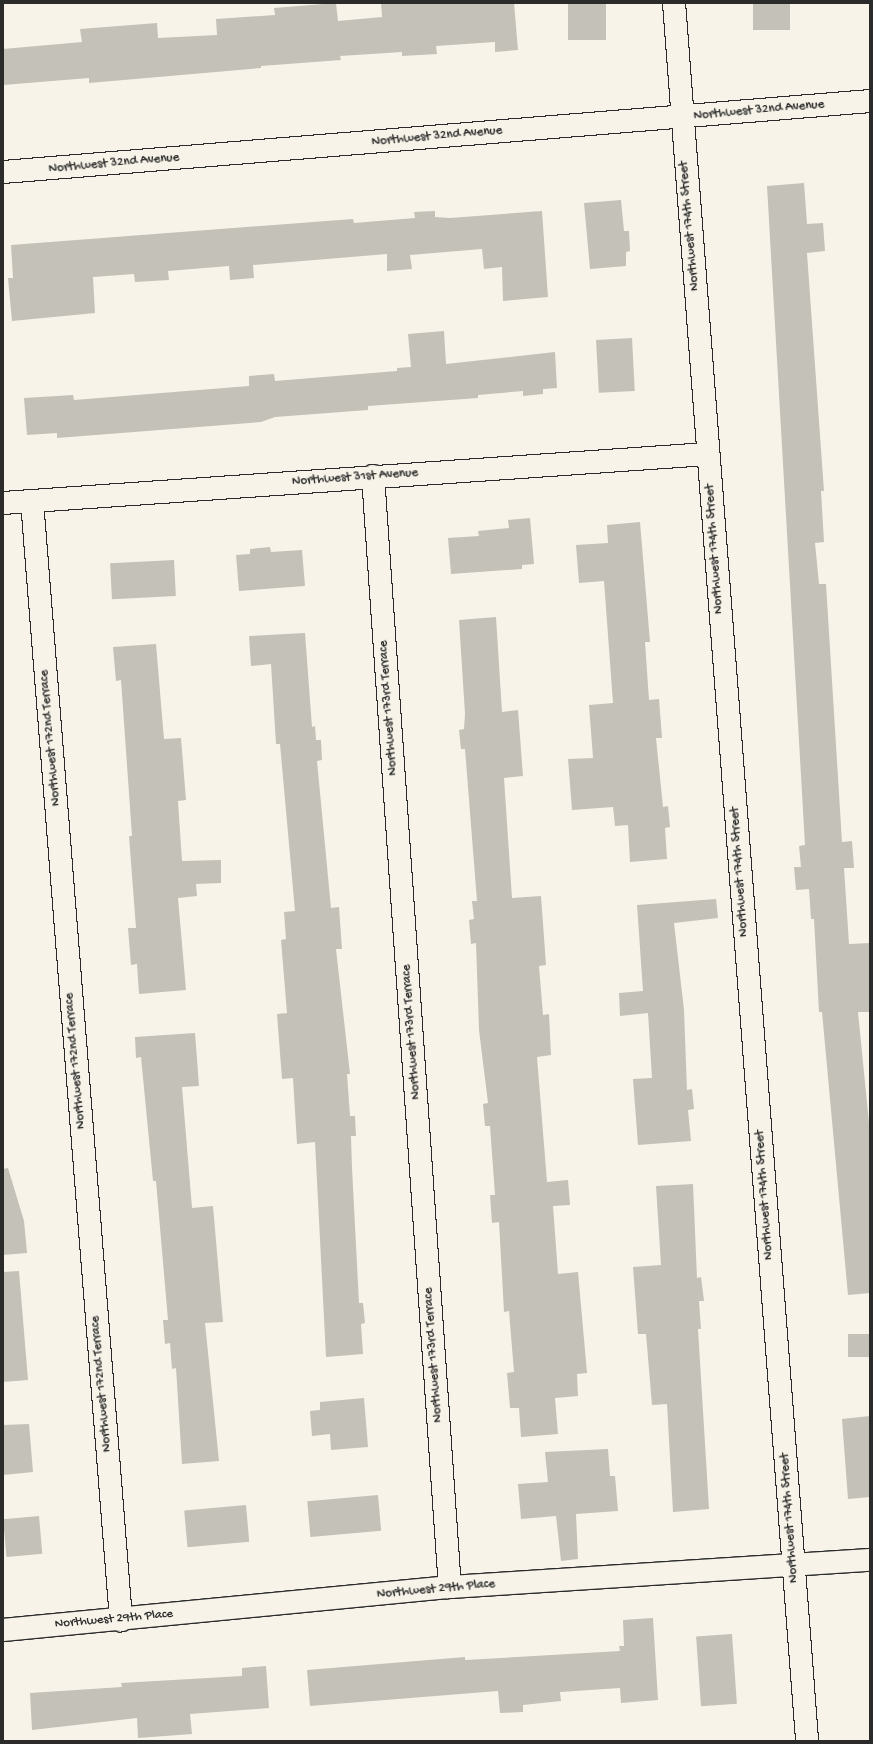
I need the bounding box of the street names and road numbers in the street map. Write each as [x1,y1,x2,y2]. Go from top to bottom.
street label: Northwest 32nd Avenue [693,98,825,124]
street label: Northwest 32nd Avenue [371,124,503,150]
street label: Northwest 32nd Avenue [48,151,180,177]
street label: Northwest 174th Street [677,160,703,292]
street label: Northwest 31st Avenue [291,466,419,490]
street label: Northwest 174th Street [703,483,727,615]
street label: Northwest 173rd Terrace [376,640,402,776]
street label: Northwest 172nd Terrace [37,669,65,807]
street label: Northwest 174th Street [728,806,752,938]
street label: Northwest 173rd Terrace [399,964,425,1100]
street label: Northwest 172nd Terrace [62,992,90,1130]
street label: Northwest 174th Street [753,1129,777,1261]
street label: Northwest 173rd Terrace [421,1287,447,1423]
street label: Northwest 172nd Terrace [88,1315,116,1453]
street label: Northwest 174th Street [778,1452,802,1584]
street label: Northwest 29th Place [376,1577,496,1603]
street label: Northwest 29th Place [54,1607,174,1633]

